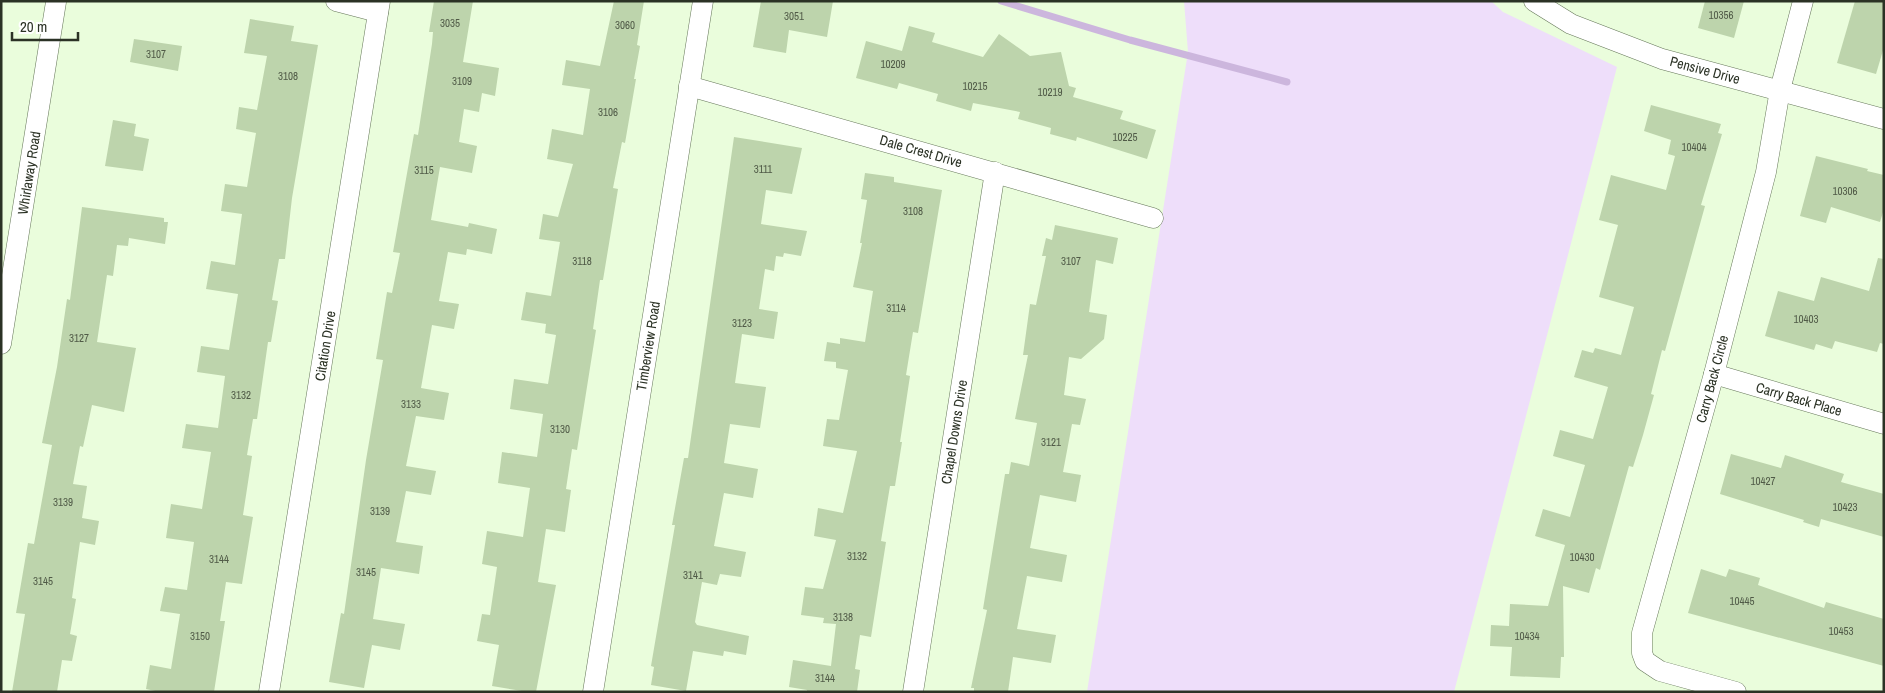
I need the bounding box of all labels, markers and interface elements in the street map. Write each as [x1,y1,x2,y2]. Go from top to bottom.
house number: 10356 [1708,8,1734,22]
house number: 3051 [784,9,804,23]
scale bar [12,10,79,42]
text: 20 m [20,16,47,37]
house number: 3035 [440,16,460,30]
house number: 3060 [615,18,635,32]
house number: 3107 [146,47,166,61]
street label: Pensive Drive [1668,52,1742,88]
house number: 10209 [880,57,906,71]
house number: 3108 [278,69,298,83]
house number: 3109 [452,74,472,88]
house number: 10215 [962,79,988,93]
house number: 10219 [1037,85,1063,99]
house number: 3106 [598,105,618,119]
street label: Whirlaway Road [14,130,44,216]
house number: 10225 [1112,130,1138,144]
street label: Dale Crest Drive [878,131,964,171]
house number: 10404 [1681,140,1707,154]
house number: 3111 [754,162,772,176]
house number: 3115 [414,163,434,177]
house number: 10306 [1832,184,1858,198]
house number: 3108 [903,204,923,218]
house number: 3118 [572,254,592,268]
house number: 3107 [1061,254,1081,268]
street label: Timberview Road [632,300,664,392]
house number: 3114 [886,301,906,315]
street label: Citation Drive [311,310,339,382]
house number: 10403 [1793,312,1819,326]
house number: 3123 [732,316,752,330]
house number: 3127 [69,331,89,345]
street label: Carry Back Circle [1692,333,1732,425]
street label: Carry Back Place [1754,378,1844,420]
street label: Chapel Downs Drive [937,379,971,485]
house number: 3132 [231,388,251,402]
house number: 3133 [401,397,421,411]
house number: 3130 [550,422,570,436]
house number: 3121 [1041,435,1061,449]
house number: 10427 [1750,474,1776,488]
house number: 3139 [53,495,73,509]
house number: 10423 [1832,500,1858,514]
house number: 3139 [370,504,390,518]
house number: 3132 [847,549,867,563]
house number: 10430 [1569,550,1595,564]
house number: 3144 [209,552,229,566]
house number: 3145 [356,565,376,579]
house number: 3141 [683,568,703,582]
house number: 3145 [33,574,53,588]
house number: 10445 [1729,594,1755,608]
house number: 3138 [833,610,853,624]
house number: 10453 [1828,624,1854,638]
house number: 3150 [190,629,210,643]
house number: 10434 [1514,629,1540,643]
house number: 3144 [815,671,835,685]

